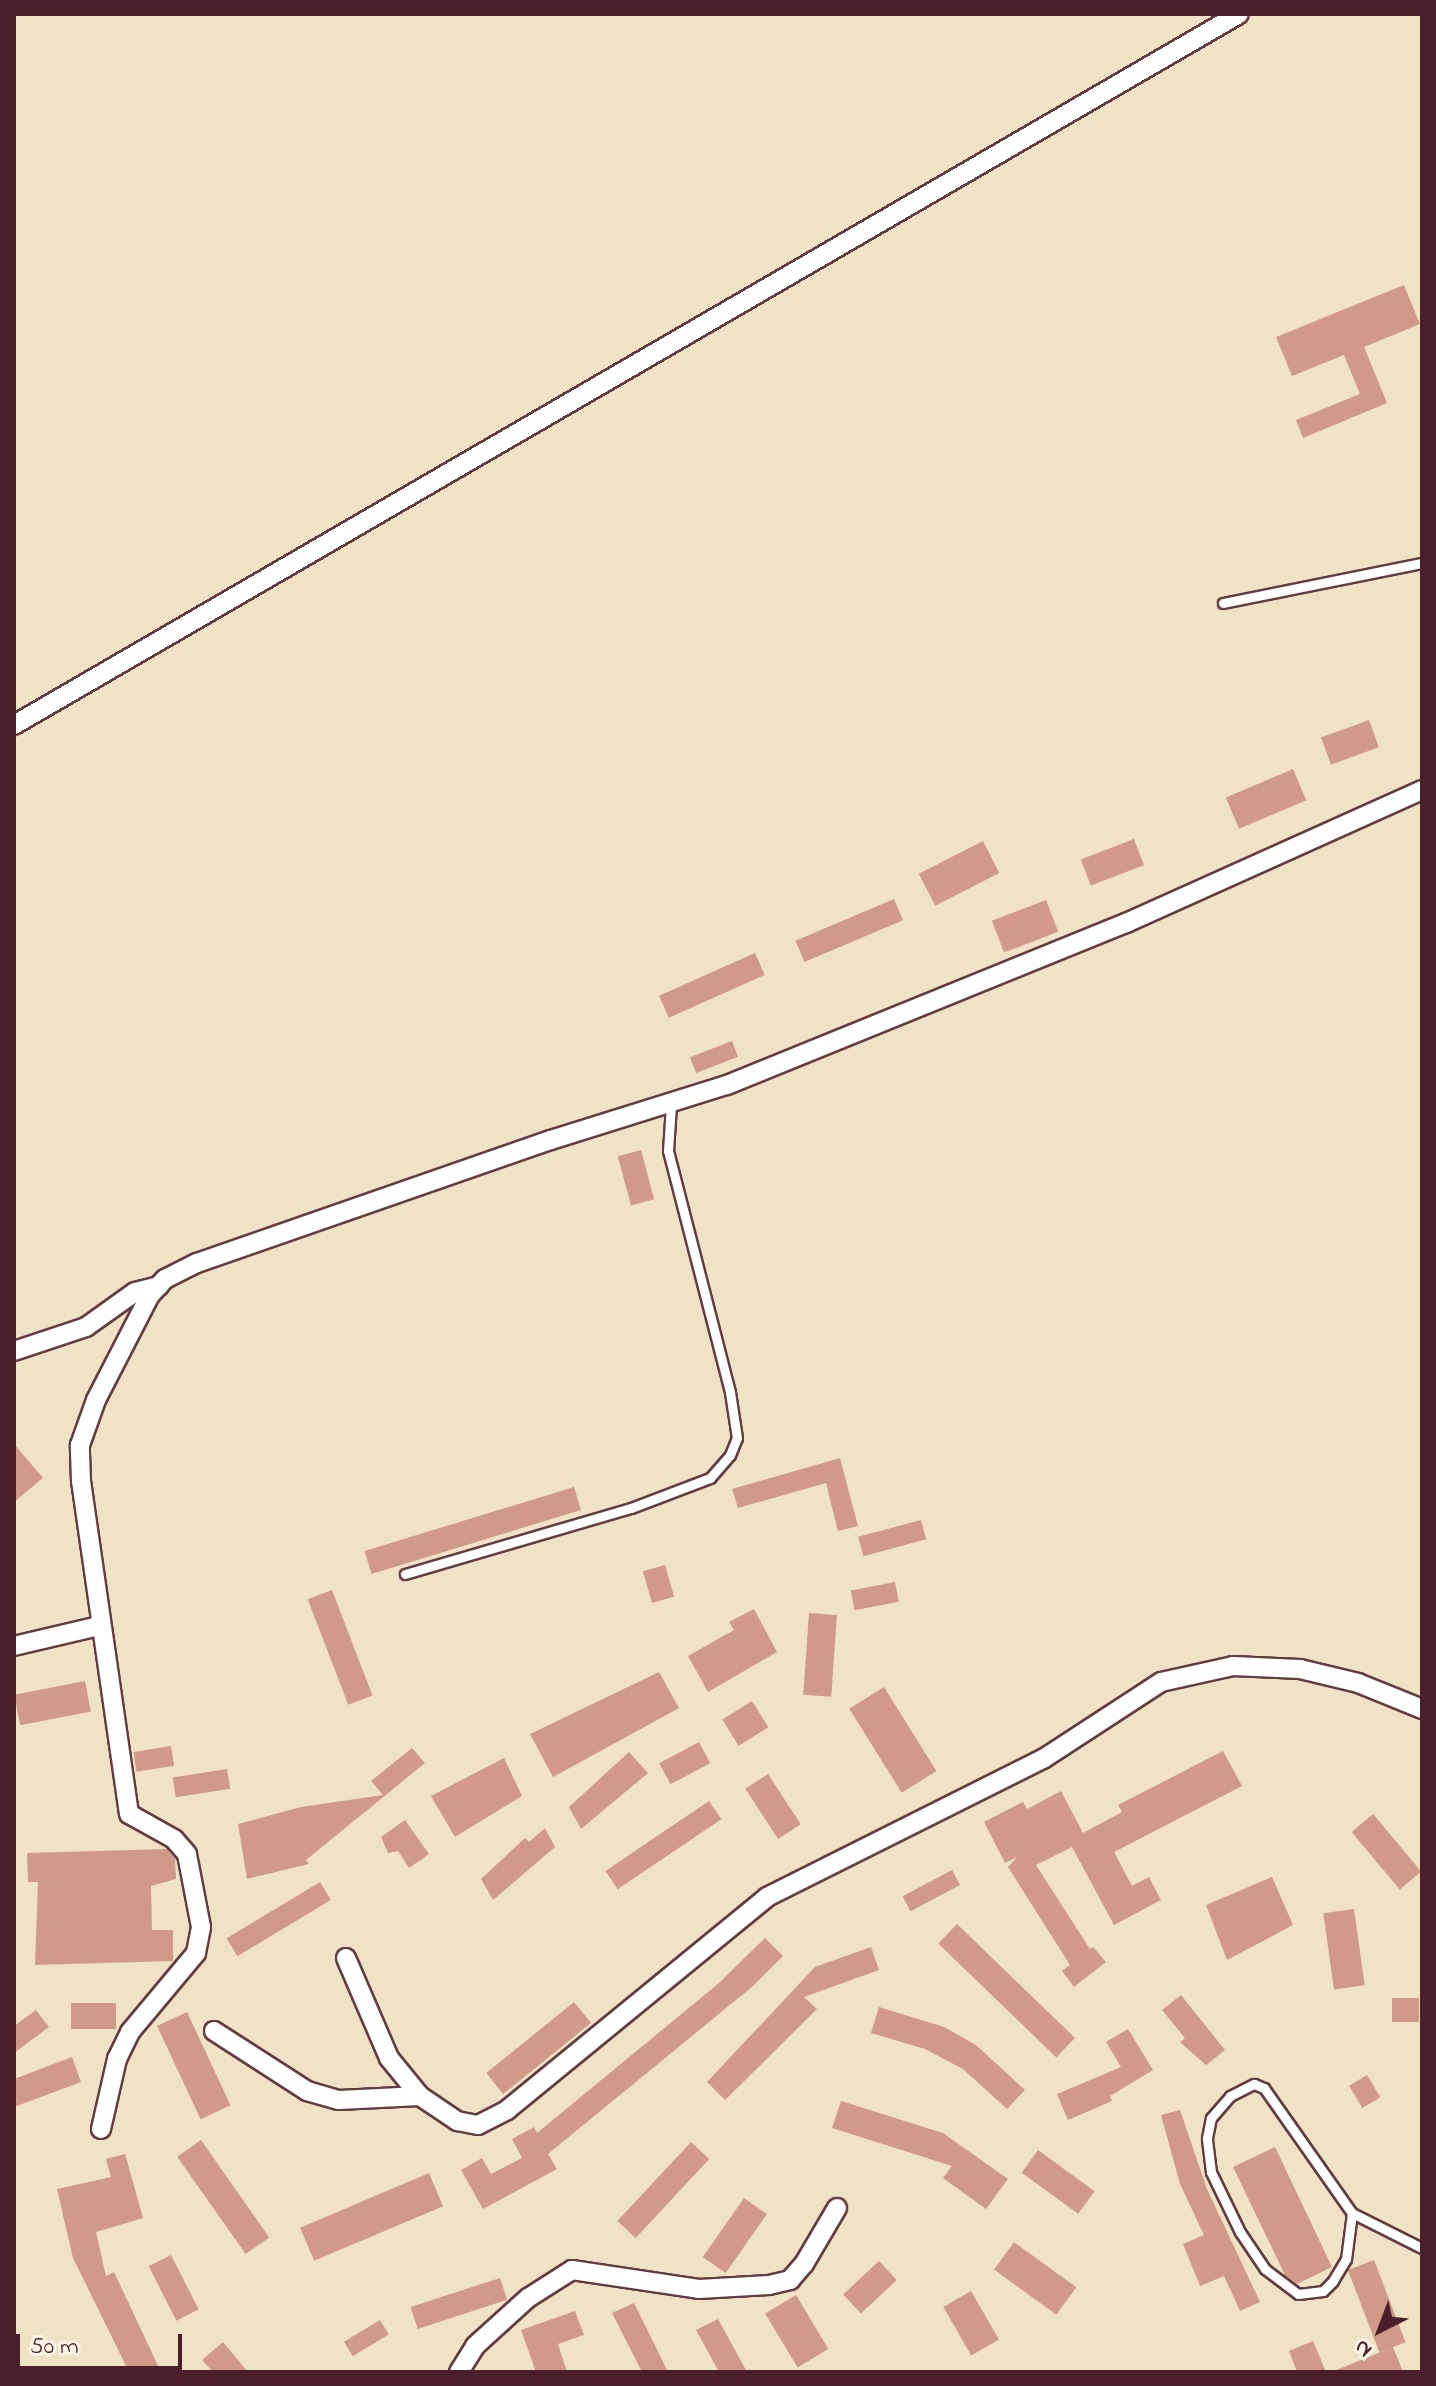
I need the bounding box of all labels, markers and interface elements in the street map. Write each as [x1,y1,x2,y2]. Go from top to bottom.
north arrow [1340,2290,1420,2370]
scale bar [20,2318,186,2368]
text: 50 m [30,2330,79,2365]
text: N [1348,2331,1380,2365]

